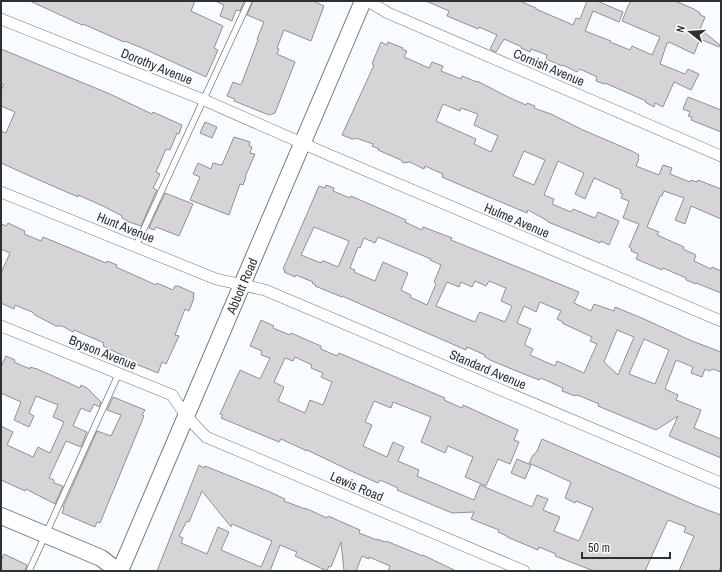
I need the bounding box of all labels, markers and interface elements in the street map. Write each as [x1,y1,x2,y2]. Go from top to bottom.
north arrow [670,12,710,52]
text: N [673,24,688,34]
street label: Dorothy Avenue [119,44,195,89]
street label: Cornish Avenue [511,45,587,90]
street label: Hulme Avenue [482,199,552,242]
street label: Hunt Avenue [94,208,157,247]
street label: Abbott Road [222,255,262,318]
street label: Bryson Avenue [66,331,139,374]
street label: Standard Avenue [447,346,529,393]
street label: Lewis Road [328,468,386,505]
scale bar [582,534,670,560]
text: 50 m [588,540,610,556]

